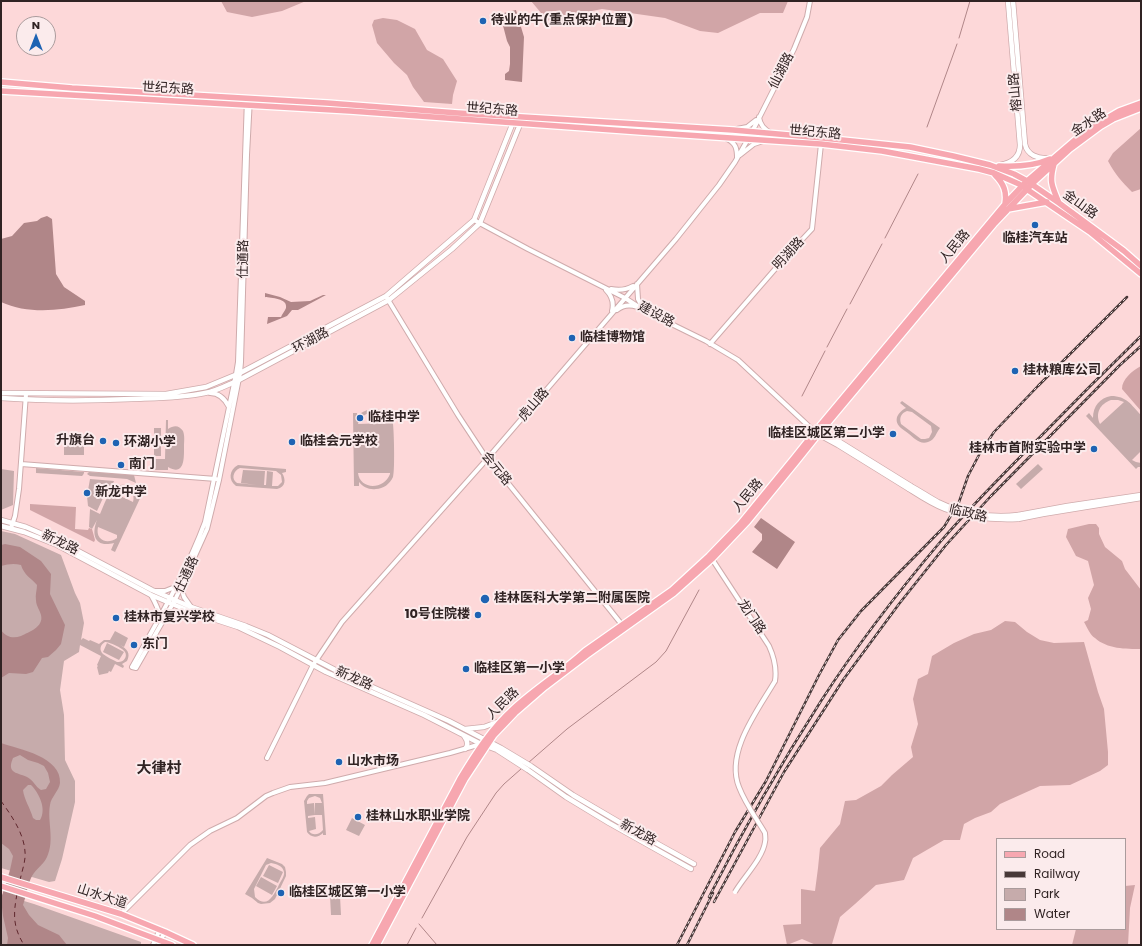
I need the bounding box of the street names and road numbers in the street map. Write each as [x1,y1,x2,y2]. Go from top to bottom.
street label: 仙湖路 [766,50,798,92]
street label: 榕山路 [1007,72,1025,112]
street label: 世纪东路 [142,80,194,98]
street label: 世纪东路 [466,100,518,120]
street label: 金水路 [1068,106,1110,140]
street label: 世纪东路 [788,123,842,143]
street label: 金山路 [1060,187,1100,223]
street label: 人民路 [936,227,974,267]
street label: 明湖路 [770,234,808,274]
street label: 仕通路 [236,239,252,279]
street label: 建设路 [635,299,677,331]
street label: 环湖路 [290,325,332,357]
street label: 虎山路 [515,385,553,425]
street label: 会元路 [478,449,514,489]
street label: 人民路 [729,476,767,516]
street label: 临政路 [947,502,989,526]
street label: 新龙路 [39,527,81,559]
street label: 仕通路 [172,554,202,596]
street label: 龙门路 [734,596,768,638]
street label: 新龙路 [333,664,375,694]
street label: 人民路 [484,685,522,723]
street label: 新龙路 [617,817,659,849]
street label: 山水大道 [75,882,129,912]

